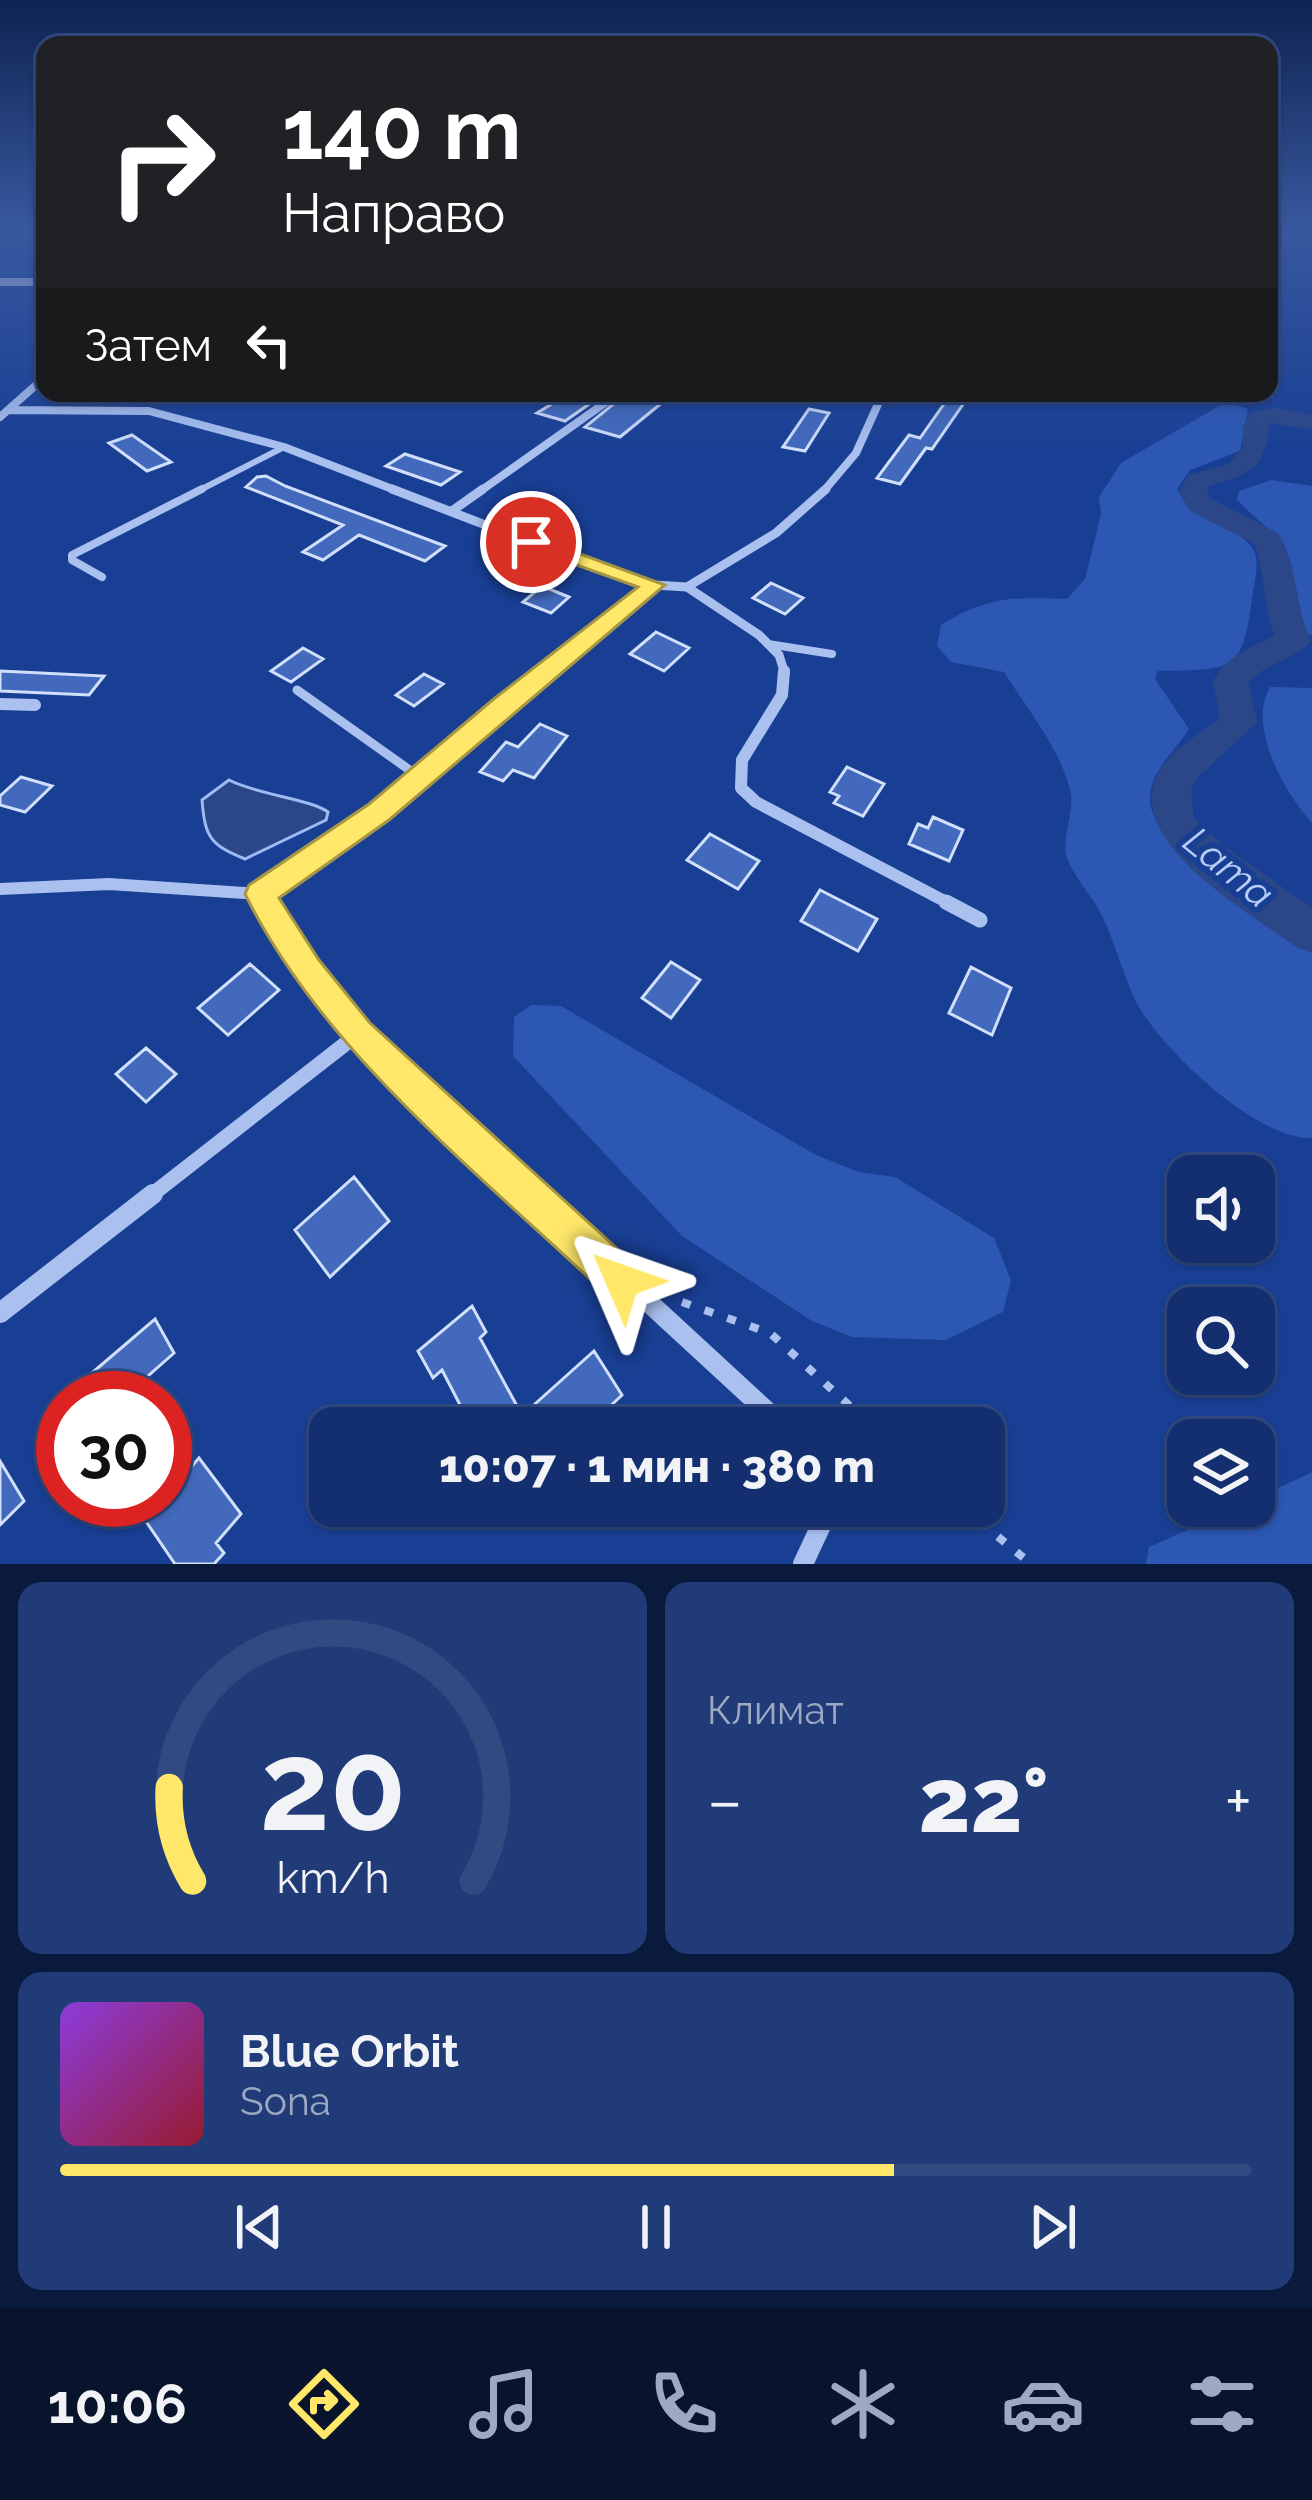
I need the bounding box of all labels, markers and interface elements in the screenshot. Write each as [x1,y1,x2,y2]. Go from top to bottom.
text: 140 m [282,80,521,179]
icon: right [84,84,240,240]
text: Направо [282,181,505,245]
icon: left [236,312,302,378]
text: Затем [84,319,212,372]
pin [480,491,582,593]
icon: arrive [498,509,564,575]
water label: Lama [1175,817,1283,917]
map controls [1167,1155,1275,1527]
button: sound [1167,1155,1275,1263]
position arrow [559,1218,685,1344]
button: search [1167,1287,1275,1395]
speed limit sign: 30 [36,1371,192,1527]
button: layers [1167,1419,1275,1527]
text: 10:07 · 1 мин · 380 m [439,1440,875,1493]
text: Климат [707,1687,844,1733]
text: 20 [259,1713,406,1859]
text: 22° [918,1747,1049,1853]
text: − [707,1762,743,1839]
text: + [1225,1762,1252,1839]
text: km/h [276,1853,389,1903]
text: Blue Orbit [240,2025,459,2078]
text: Sona [240,2078,331,2124]
icon: previous [226,2194,292,2260]
icon: pause [623,2194,689,2260]
icon: next [1020,2194,1086,2260]
icon: directions [282,2362,366,2446]
icon: music [462,2362,546,2446]
icon: phone [642,2362,726,2446]
icon: climate [821,2362,905,2446]
icon: car [1001,2362,1085,2446]
icon: filters [1180,2362,1264,2446]
text: 10:06 [48,2372,187,2436]

